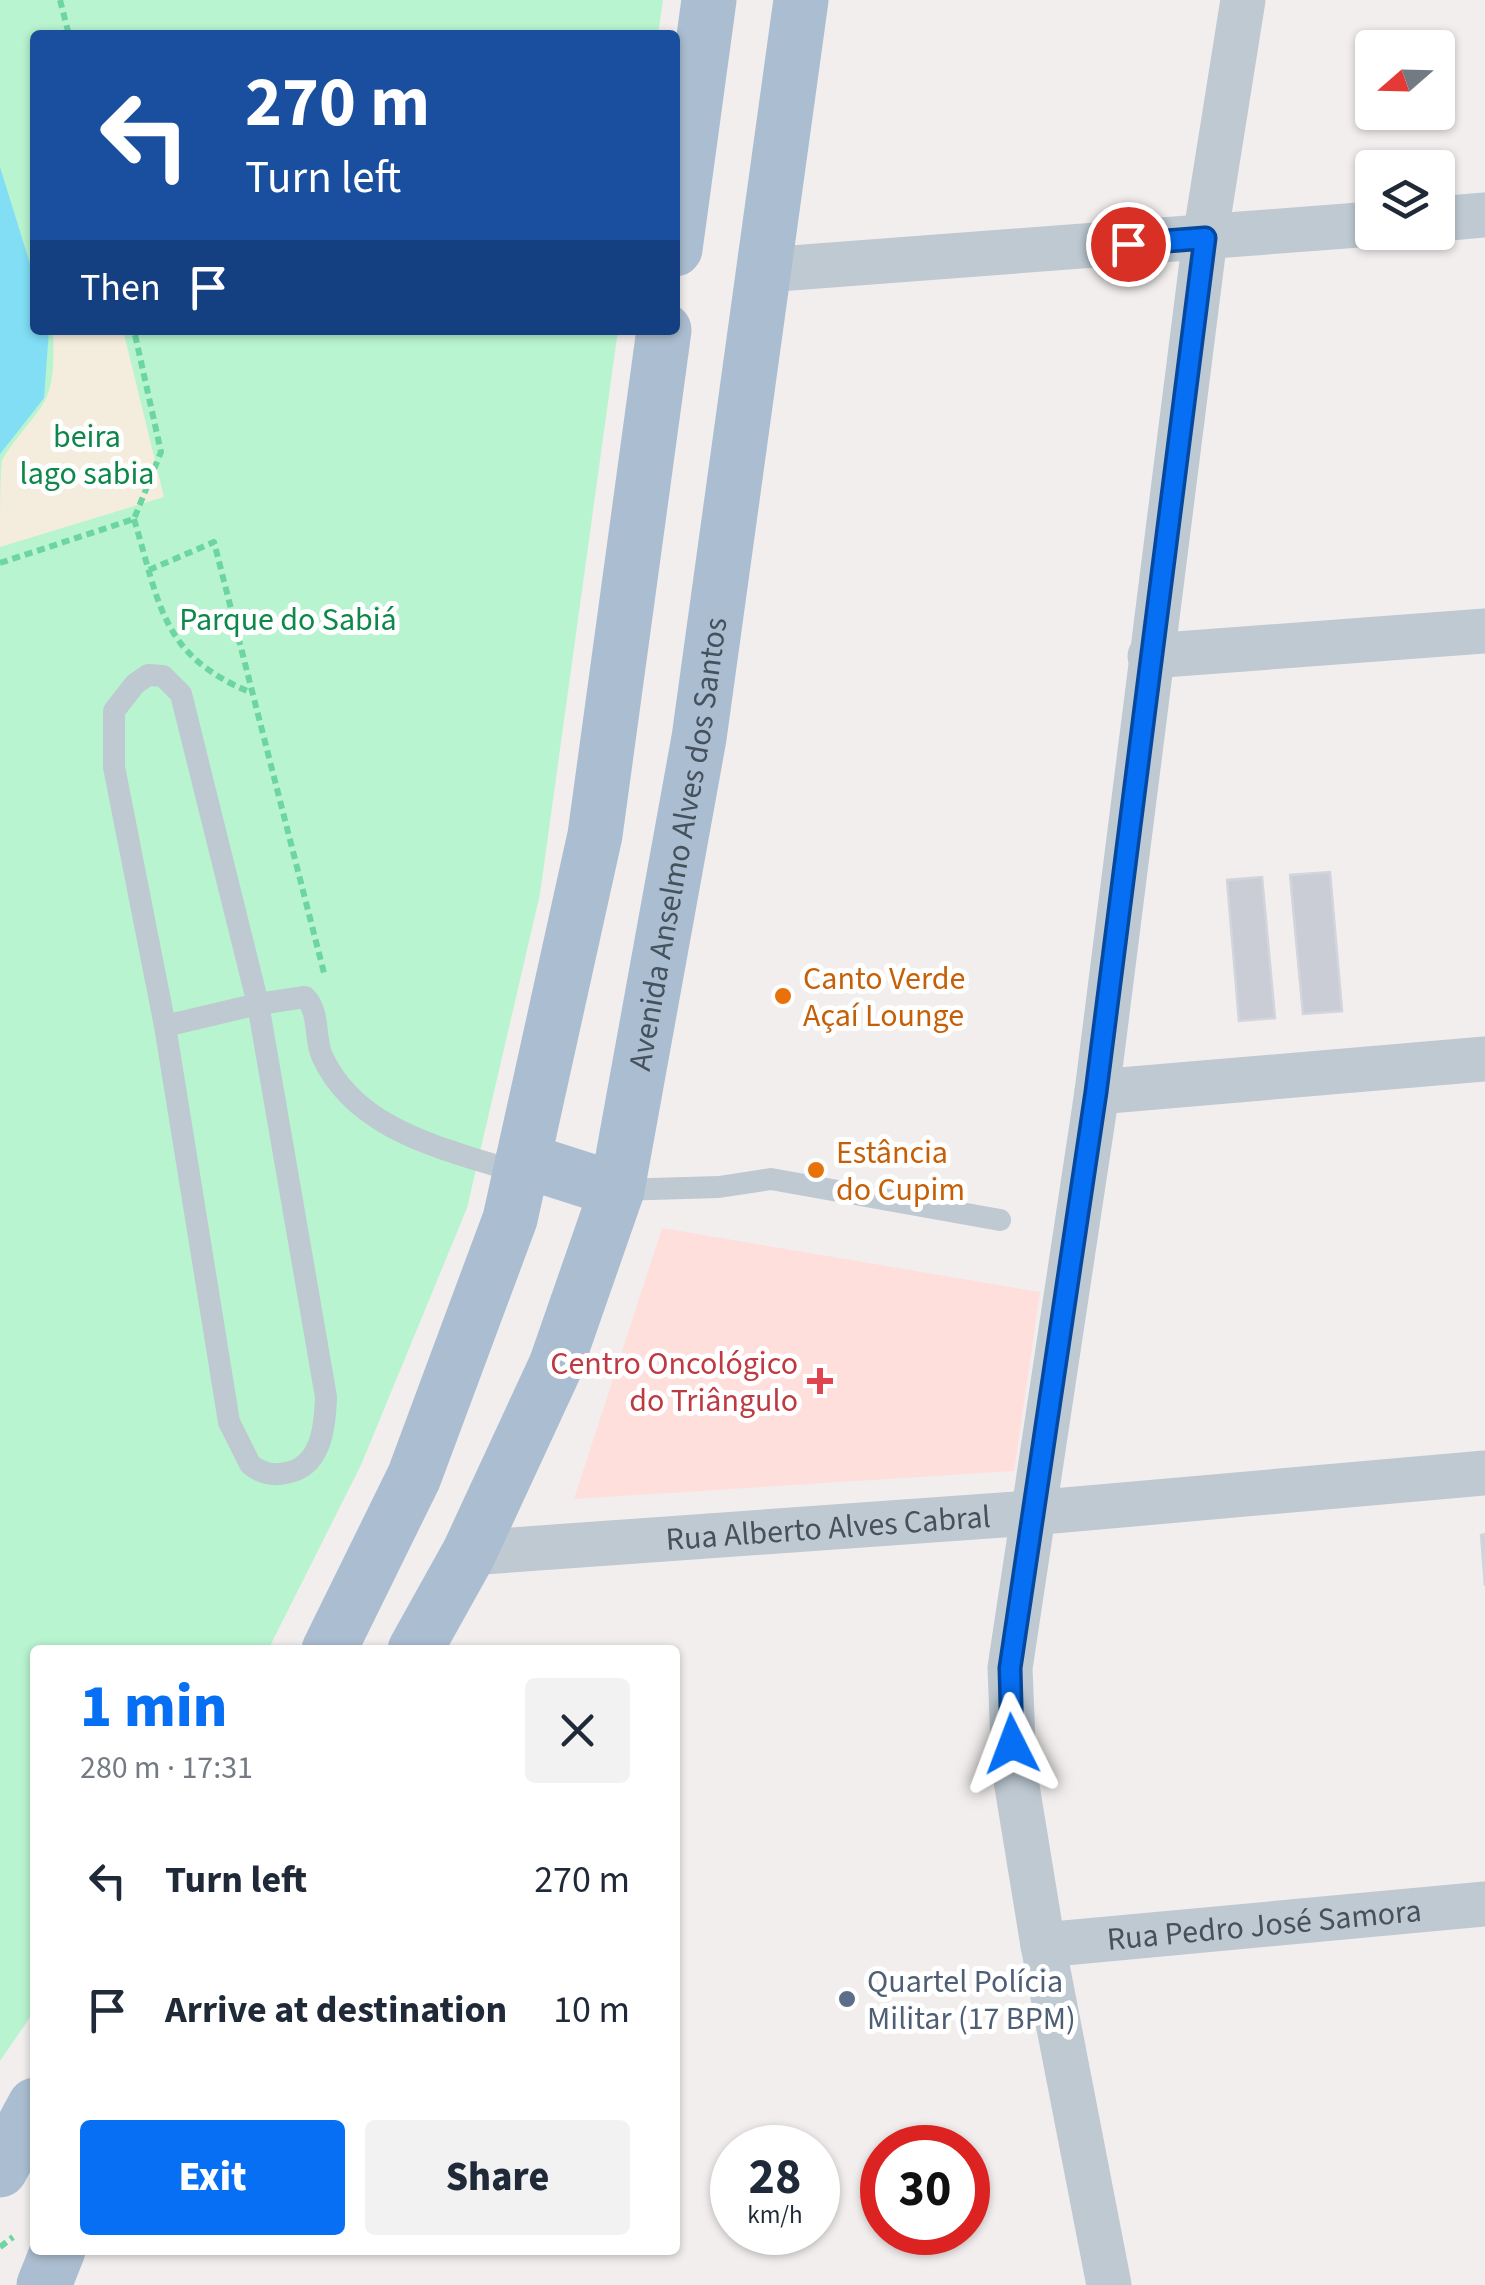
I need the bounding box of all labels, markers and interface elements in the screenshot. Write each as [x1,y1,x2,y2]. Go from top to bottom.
north arrow [1355,30,1455,130]
map controls [1355,30,1455,250]
text: 270 m [245,53,430,153]
icon: left [80,70,210,200]
text: Turn left [245,146,401,210]
button: layers [1355,150,1455,250]
pin [1086,202,1171,287]
icon: arrive [1101,217,1156,272]
icon: arrive [181,260,236,315]
text: Then [80,261,161,315]
park label: beira lago sabia [20,414,154,497]
park label: Parque do Sabiá [179,597,397,643]
street label: Avenida Anselmo Alves dos Santos [617,614,739,1074]
place label: Canto Verde Açaí Lounge [803,956,965,1039]
marker: Canto Verde Açaí Lounge [772,985,794,1007]
place label: Estância do Cupim [836,1130,965,1213]
marker: Estância do Cupim [805,1159,827,1181]
place label: Centro Oncológico do Triângulo [550,1341,798,1424]
marker: Centro Oncológico do Triângulo [807,1368,833,1394]
street label: Rua Alberto Alves Cabral [664,1494,992,1563]
text: 1 min [80,1665,227,1750]
button: close [525,1678,630,1783]
position arrow [960,1692,1064,1796]
text: 280 m · 17:31 [80,1745,253,1791]
icon: left [80,1853,135,1908]
text: Turn left [165,1853,307,1907]
text: 270 m [534,1853,630,1907]
street label: Rua Pedro José Samora [1105,1888,1423,1963]
place label: Quartel Polícia Militar (17 BPM) [867,1959,1076,2042]
icon: arrive [80,1983,135,2038]
text: Arrive at destination [165,1983,507,2037]
text: 10 m [553,1983,630,2037]
marker: Quartel Polícia Militar (17 BPM) [836,1988,858,2010]
button: Exit [80,2120,345,2235]
button: Share [365,2120,630,2235]
speed limit sign: 30 [860,2125,990,2255]
text: 28 [749,2142,801,2213]
text: km/h [747,2197,803,2233]

